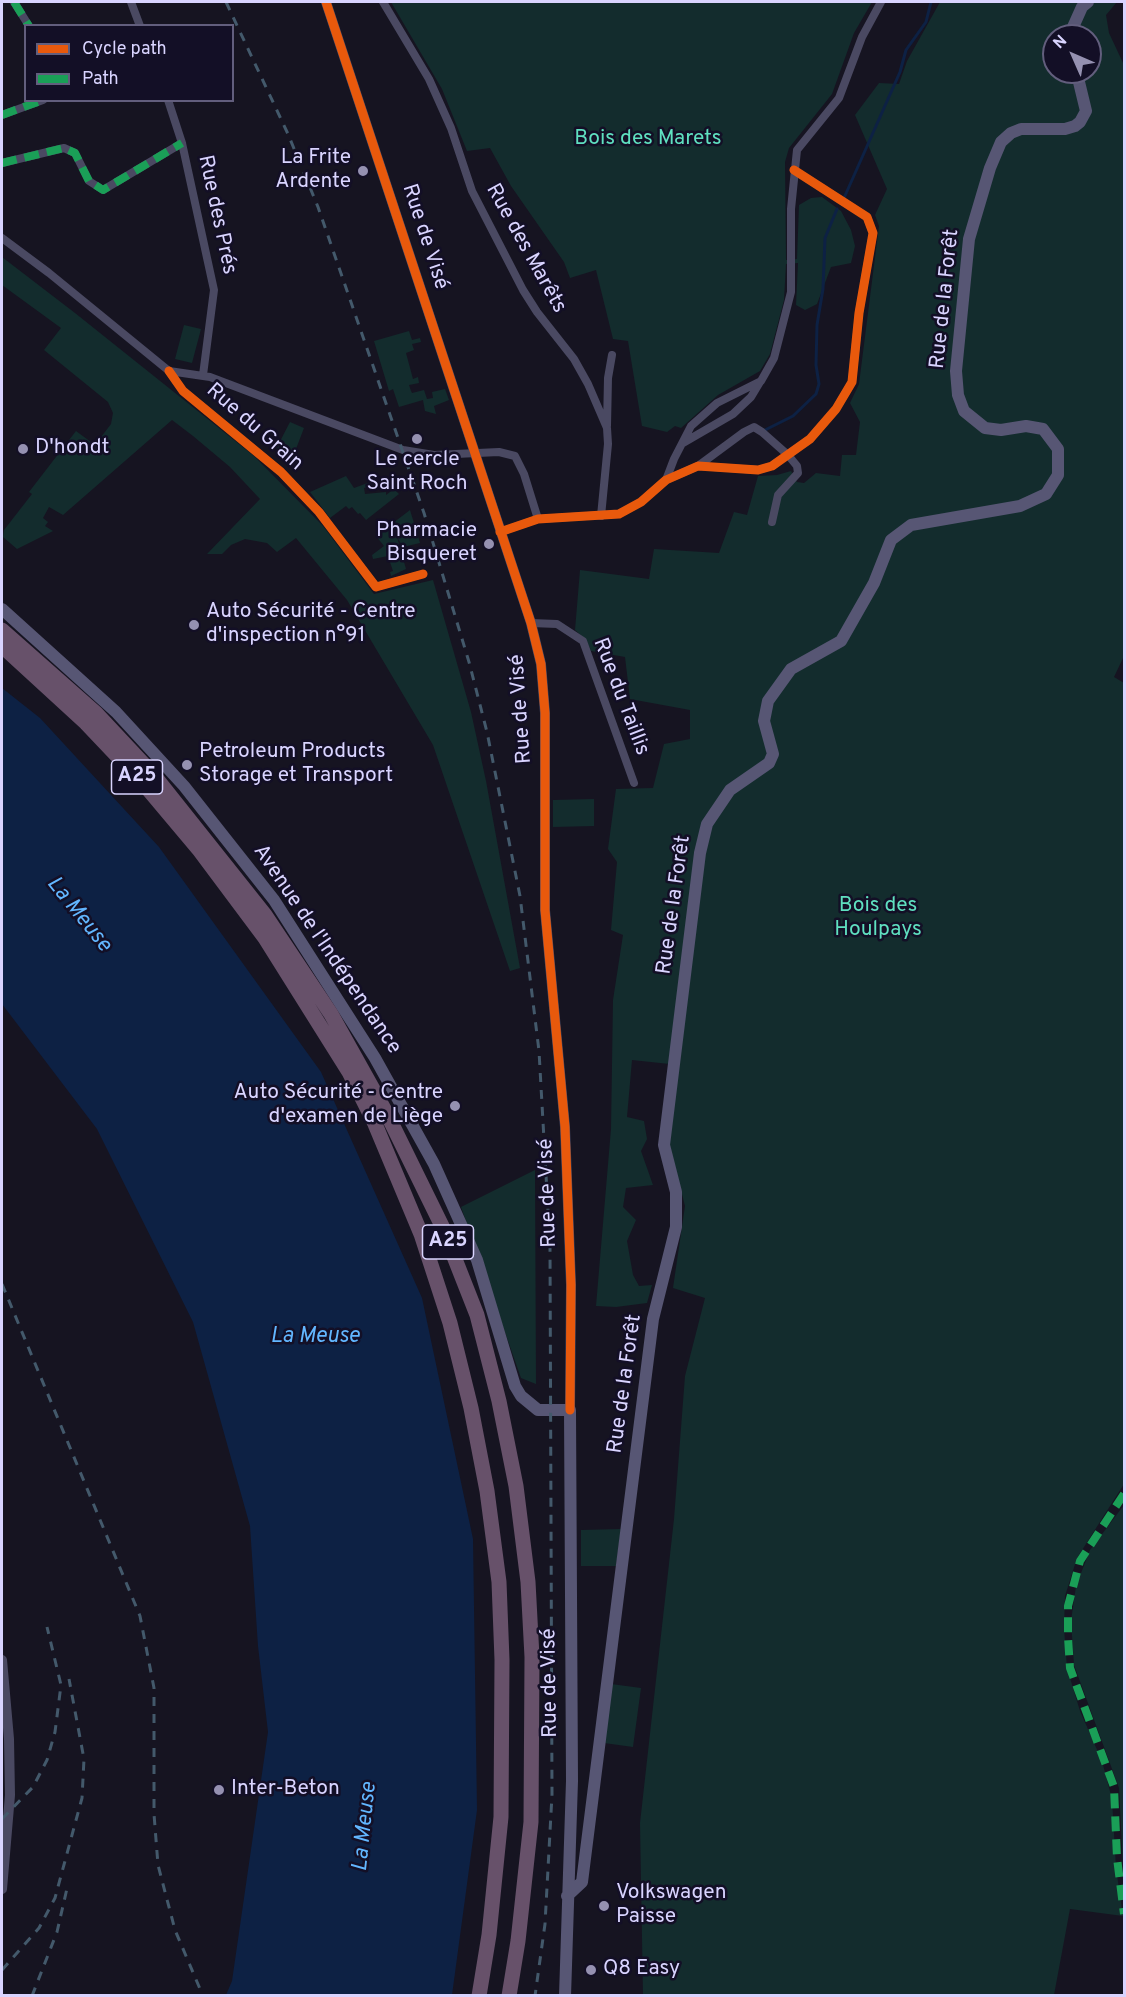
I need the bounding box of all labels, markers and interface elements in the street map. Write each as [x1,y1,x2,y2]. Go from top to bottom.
legend [24,24,234,102]
north arrow [1042,24,1102,84]
text: N [1050,32,1072,54]
text: Cycle path [82,38,167,61]
text: Path [82,68,119,91]
park label: Bois des Marets [574,127,722,153]
place label: La Frite Ardente [275,146,351,196]
street label: Rue des Prés [191,153,241,277]
marker: La Frite Ardente [356,164,370,178]
street label: Rue des Marêts [479,180,571,318]
street label: Rue de Visé [395,181,453,293]
street label: Rue de la Forêt [926,228,966,370]
street label: Rue du Grain [200,379,308,477]
marker: Le cercle Saint Roch [410,432,424,446]
place label: D'hondt [35,436,109,462]
marker: D'hondt [16,442,30,456]
place label: Le cercle Saint Roch [366,448,468,498]
place label: Pharmacie Bisqueret [376,519,477,569]
marker: Pharmacie Bisqueret [482,537,496,551]
place label: Auto Sécurité - Centre d'inspection n°91 [206,600,416,650]
marker: Auto Sécurité - Centre d'inspection n°91 [187,618,201,632]
street label: Rue du Taillis [586,635,654,759]
street label: Rue de Visé [506,653,538,765]
place label: Petroleum Products Storage et Transport [199,740,393,790]
marker: Petroleum Products Storage et Transport [180,758,194,772]
road number: A25 [112,760,162,794]
street label: Rue de la Forêt [653,834,697,976]
street label: Avenue de l'Indépendance [246,840,406,1060]
water label: La Meuse [40,872,116,958]
park label: Bois des Houlpays [834,894,922,944]
place label: Auto Sécurité - Centre d'examen de Liège [233,1081,443,1131]
marker: Auto Sécurité - Centre d'examen de Liège [448,1099,462,1113]
street label: Rue de Visé [534,1138,564,1248]
road number: A25 [422,1225,474,1259]
street label: Rue de la Forêt [604,1313,648,1455]
water label: La Meuse [270,1325,360,1351]
street label: Rue de Visé [537,1628,565,1738]
place label: Inter-Beton [231,1777,340,1803]
water label: La Meuse [348,1781,384,1873]
marker: Inter-Beton [212,1783,226,1797]
place label: Volkswagen Paisse [616,1881,727,1931]
marker: Volkswagen Paisse [597,1899,611,1913]
place label: Q8 Easy [603,1957,680,1983]
marker: Q8 Easy [584,1963,598,1977]

